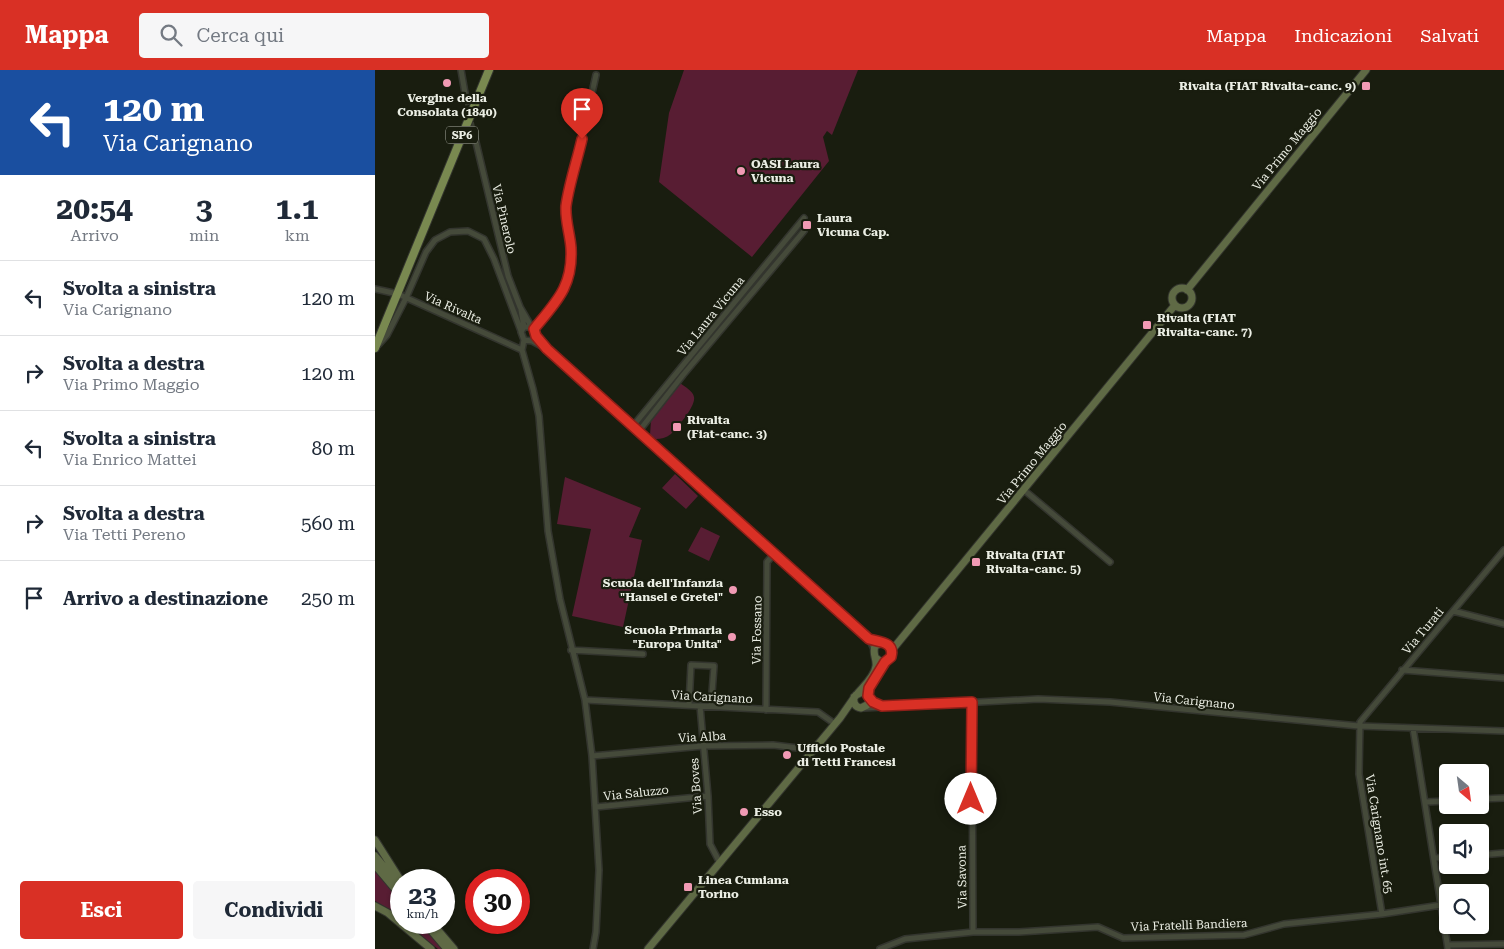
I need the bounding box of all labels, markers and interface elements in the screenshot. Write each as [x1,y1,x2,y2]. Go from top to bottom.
search box [139,13,489,58]
text: Mappa [25,21,109,49]
icon: search [157,21,185,49]
text: Cerca qui [197,24,284,47]
text: Mappa [1206,25,1266,46]
text: Indicazioni [1294,25,1392,46]
text: Salvati [1420,25,1479,46]
marker: Vergine della Consolata (1840) [441,77,453,89]
place label: Rivalta (FIAT Rivalta-canc. 9) [1179,79,1356,93]
marker: Rivalta (FIAT Rivalta-canc. 9) [1360,80,1372,92]
pin [561,88,603,139]
text: 120 m [103,89,204,130]
icon: left [20,90,85,155]
place label: Vergine della Consolata (1840) [397,91,497,119]
icon: arrive [568,95,596,123]
street label: Via Primo Maggio [1249,105,1325,193]
road number: SP6 [446,126,478,144]
text: Via Carignano [103,131,253,156]
place label: OASI Laura Vicuna [751,157,820,185]
marker: OASI Laura Vicuna [735,165,747,177]
street label: Via Pinerolo [489,183,519,255]
text: 20:54 [56,191,133,226]
text: 3 [196,191,213,226]
text: 1.1 [276,191,319,226]
place label: Laura Vicuna Cap. [817,211,890,239]
marker: Laura Vicuna Cap. [801,219,813,231]
text: Arrivo [71,226,119,245]
text: min [189,226,219,245]
text: km [285,226,310,245]
street label: Via Laura Vicuna [675,273,748,359]
text: Svolta a sinistra [63,277,216,300]
icon: left [20,284,48,312]
text: 120 m [301,287,355,310]
street label: Via Rivalta [422,289,485,327]
text: Via Carignano [63,300,172,319]
place label: Rivalta (FIAT Rivalta-canc. 7) [1157,311,1252,339]
marker: Rivalta (FIAT Rivalta-canc. 7) [1141,319,1153,331]
text: Svolta a destra [63,352,205,375]
icon: right [20,359,48,387]
text: 120 m [301,362,355,385]
text: Via Primo Maggio [63,375,200,394]
place label: Rivalta (Fiat-canc. 3) [687,413,767,441]
street label: Via Primo Maggio [994,419,1070,507]
marker: Rivalta (Fiat-canc. 3) [671,421,683,433]
text: Svolta a sinistra [63,427,216,450]
icon: left [20,434,48,462]
text: 80 m [312,437,355,460]
text: Via Enrico Mattei [63,450,197,469]
text: Svolta a destra [63,502,205,525]
icon: right [20,509,48,537]
text: 560 m [301,512,355,535]
text: Via Tetti Pereno [63,525,186,544]
place label: Rivalta (FIAT Rivalta-canc. 5) [986,548,1081,576]
marker: Rivalta (FIAT Rivalta-canc. 5) [970,556,982,568]
place label: Scuola dell'Infanzia "Hansel e Gretel" [603,576,723,604]
icon: arrive [20,584,48,612]
marker: Scuola dell'Infanzia "Hansel e Gretel" [727,584,739,596]
text: Arrivo a destinazione [63,587,268,610]
text: 250 m [301,587,355,610]
street label: Via Fossano [749,596,765,664]
street label: Via Turati [1399,605,1447,657]
place label: Scuola Primaria "Europa Unita" [625,623,722,651]
marker: Scuola Primaria "Europa Unita" [726,631,738,643]
street label: Via Carignano [671,688,753,706]
street label: Via Carignano [1153,690,1235,712]
street label: Via Alba [678,729,727,745]
place label: Ufficio Postale di Tetti Francesi [797,741,896,769]
marker: Ufficio Postale di Tetti Francesi [781,749,793,761]
street label: Via Boves [687,757,705,814]
north arrow [1439,764,1489,814]
map controls [1439,764,1489,934]
position arrow [944,772,996,824]
street label: Via Carignano int. 65 [1363,773,1395,895]
street label: Via Saluzzo [603,783,669,803]
place label: Esso [754,805,782,819]
marker: Esso [738,806,750,818]
button: sound [1439,824,1489,874]
street label: Via Savona [954,844,970,909]
speed limit sign: 30 [465,869,530,934]
place label: Linea Cumiana Torino [698,873,789,901]
button: Esci [20,881,183,939]
button: Condividi [193,881,355,939]
text: 23 [408,881,437,910]
marker: Linea Cumiana Torino [682,881,694,893]
button: search [1439,884,1489,934]
text: km/h [406,907,439,921]
street label: Via Fratelli Bandiera [1130,916,1248,934]

